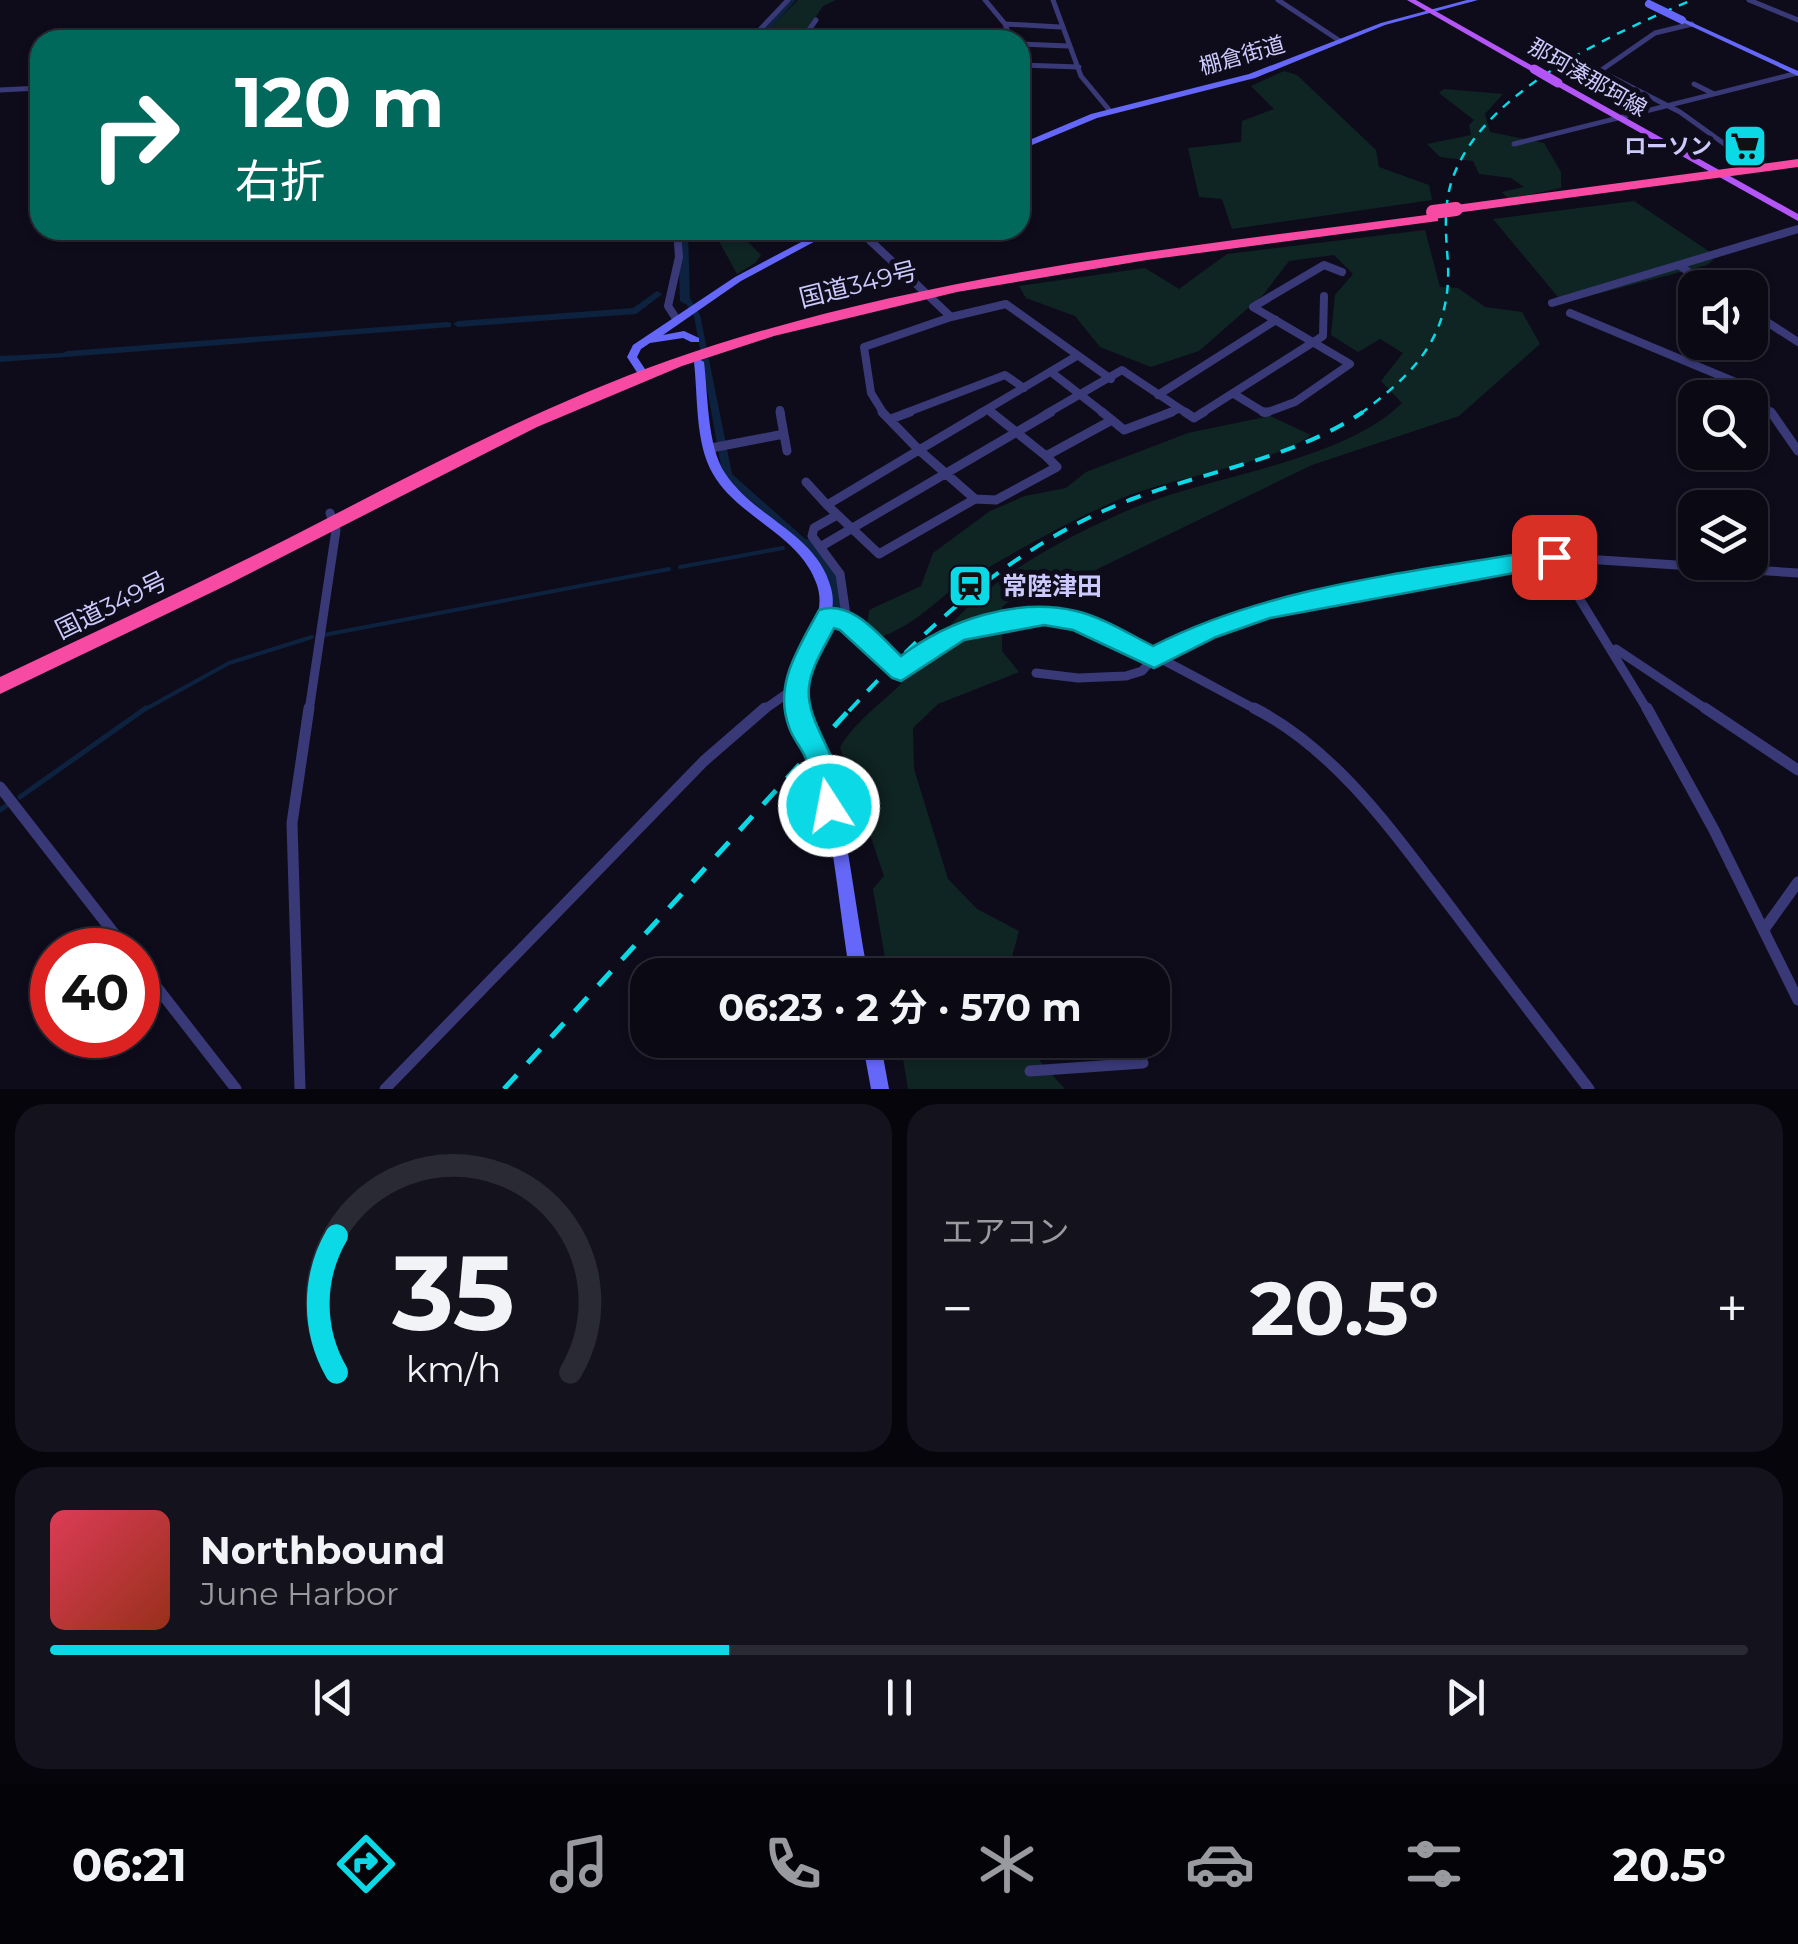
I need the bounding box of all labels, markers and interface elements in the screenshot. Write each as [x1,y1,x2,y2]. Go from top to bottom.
street label: 棚倉街道 [1196,30,1288,81]
street label: 那珂湊那珂線 [1524,33,1652,122]
text: 120 m [235,59,445,145]
icon: right [70,70,200,200]
supermarket icon: ローソン [1722,123,1768,169]
place label: ローソン [1624,133,1712,160]
text: 右折 [235,153,325,208]
street label: 国道349号 [796,255,920,313]
map controls [1678,270,1768,580]
button: sound [1678,270,1768,360]
button: search [1678,380,1768,470]
button: layers [1678,490,1768,580]
pin [1512,515,1597,600]
icon: arrive [1527,530,1582,585]
station icon: 常陸津田 [947,563,993,609]
street label: 国道349号 [50,565,172,645]
place label: 常陸津田 [1002,571,1102,601]
position arrow [777,754,881,858]
speed limit sign: 40 [30,928,160,1058]
text: 06:23 · 2 分 · 570 m [718,984,1082,1031]
text: エアコン [942,1212,1070,1251]
text: 35 [391,1229,514,1356]
text: 20.5° [1250,1262,1439,1354]
text: − [942,1275,973,1342]
text: + [1716,1275,1748,1342]
text: km/h [406,1347,501,1391]
text: Northbound [200,1527,445,1574]
text: June Harbor [200,1574,399,1613]
icon: previous [306,1670,361,1725]
icon: pause [872,1670,927,1725]
icon: next [1438,1670,1493,1725]
icon: directions [331,1829,401,1899]
icon: music [544,1829,614,1899]
icon: phone [758,1829,828,1899]
icon: climate [972,1829,1042,1899]
icon: car [1185,1829,1255,1899]
icon: filters [1399,1829,1469,1899]
text: 06:21 [72,1837,187,1892]
text: 20.5° [1613,1837,1726,1892]

